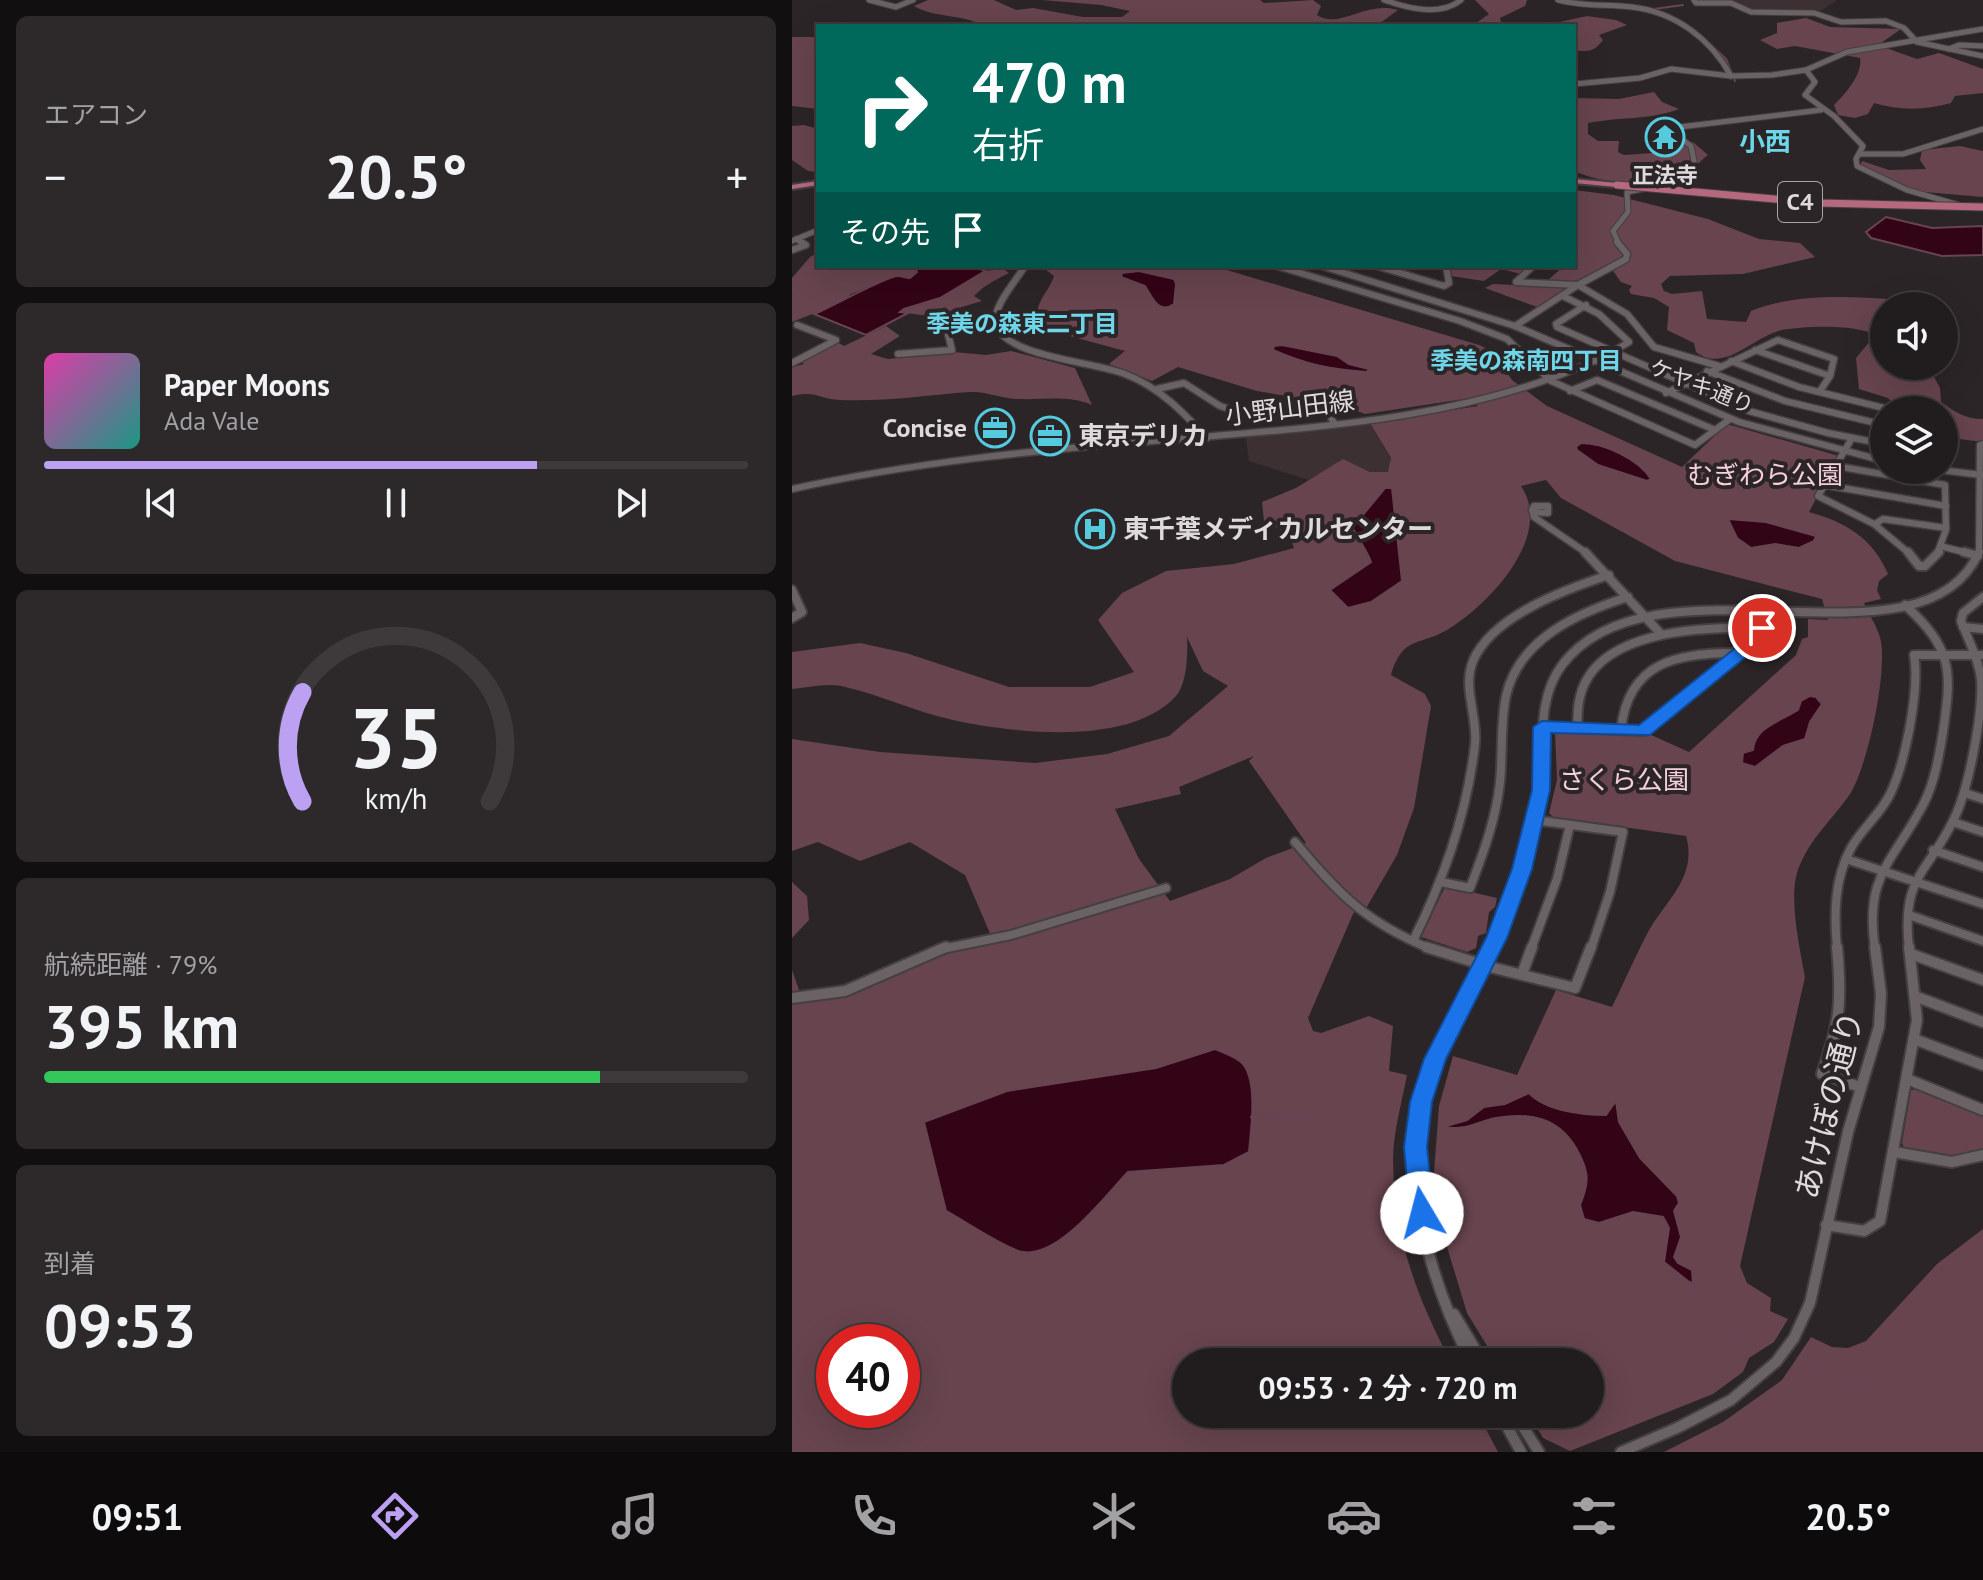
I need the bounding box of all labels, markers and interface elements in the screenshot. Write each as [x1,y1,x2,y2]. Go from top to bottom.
text: 470 m [972,46,1127,118]
icon: right [840,56,944,160]
text: エアコン [44,98,148,131]
temple icon: 正法寺 [1644,116,1686,158]
text: 右折 [972,121,1044,168]
district label: 小西 [1739,125,1791,158]
text: 20.5° [324,137,468,215]
text: − [44,148,66,205]
text: + [726,148,748,205]
place label: 正法寺 [1632,161,1698,189]
road number: C4 [1778,182,1822,222]
icon: arrive [946,208,990,252]
text: その先 [840,212,930,251]
map controls [1870,292,1958,484]
button: sound [1870,292,1958,380]
district label: 季美の森東二丁目 [926,308,1118,339]
district label: 季美の森南四丁目 [1430,345,1622,376]
street label: ケヤキ通り [1646,352,1758,420]
text: Paper Moons [164,365,330,404]
street label: 小野山田線 [1223,383,1356,432]
button: layers [1870,396,1958,484]
text: Ada Vale [164,404,259,437]
office icon: Concise [974,407,1016,449]
place label: Concise [883,411,967,444]
office icon: 東京デリカ [1029,415,1071,457]
place label: 東京デリカ [1078,419,1208,452]
park label: むぎわら公園 [1687,458,1843,491]
icon: previous [139,481,183,525]
icon: pause [374,481,418,525]
icon: next [609,481,653,525]
hospital icon: 東千葉メディカルセンター [1074,508,1116,550]
place label: 東千葉メディカルセンター [1123,512,1433,545]
pin [1728,594,1796,662]
icon: arrive [1740,606,1784,650]
text: 35 [349,683,443,791]
park label: さくら公園 [1559,763,1689,796]
text: km/h [365,780,427,817]
text: 航続距離 · 79% [44,948,217,981]
text: 395 km [44,987,239,1065]
street label: あけぼの通り [1784,1007,1872,1203]
position arrow [1380,1171,1464,1255]
text: 到着 [44,1247,96,1280]
text: 09:53 [44,1286,196,1364]
speed limit sign: 40 [816,1324,920,1428]
text: 09:53 · 2 分 · 720 m [1258,1368,1518,1407]
icon: directions [367,1488,423,1544]
icon: music [607,1488,663,1544]
icon: phone [846,1488,902,1544]
icon: climate [1086,1488,1142,1544]
icon: car [1326,1488,1382,1544]
icon: filters [1566,1488,1622,1544]
text: 09:51 [92,1493,183,1540]
text: 20.5° [1805,1493,1891,1540]

